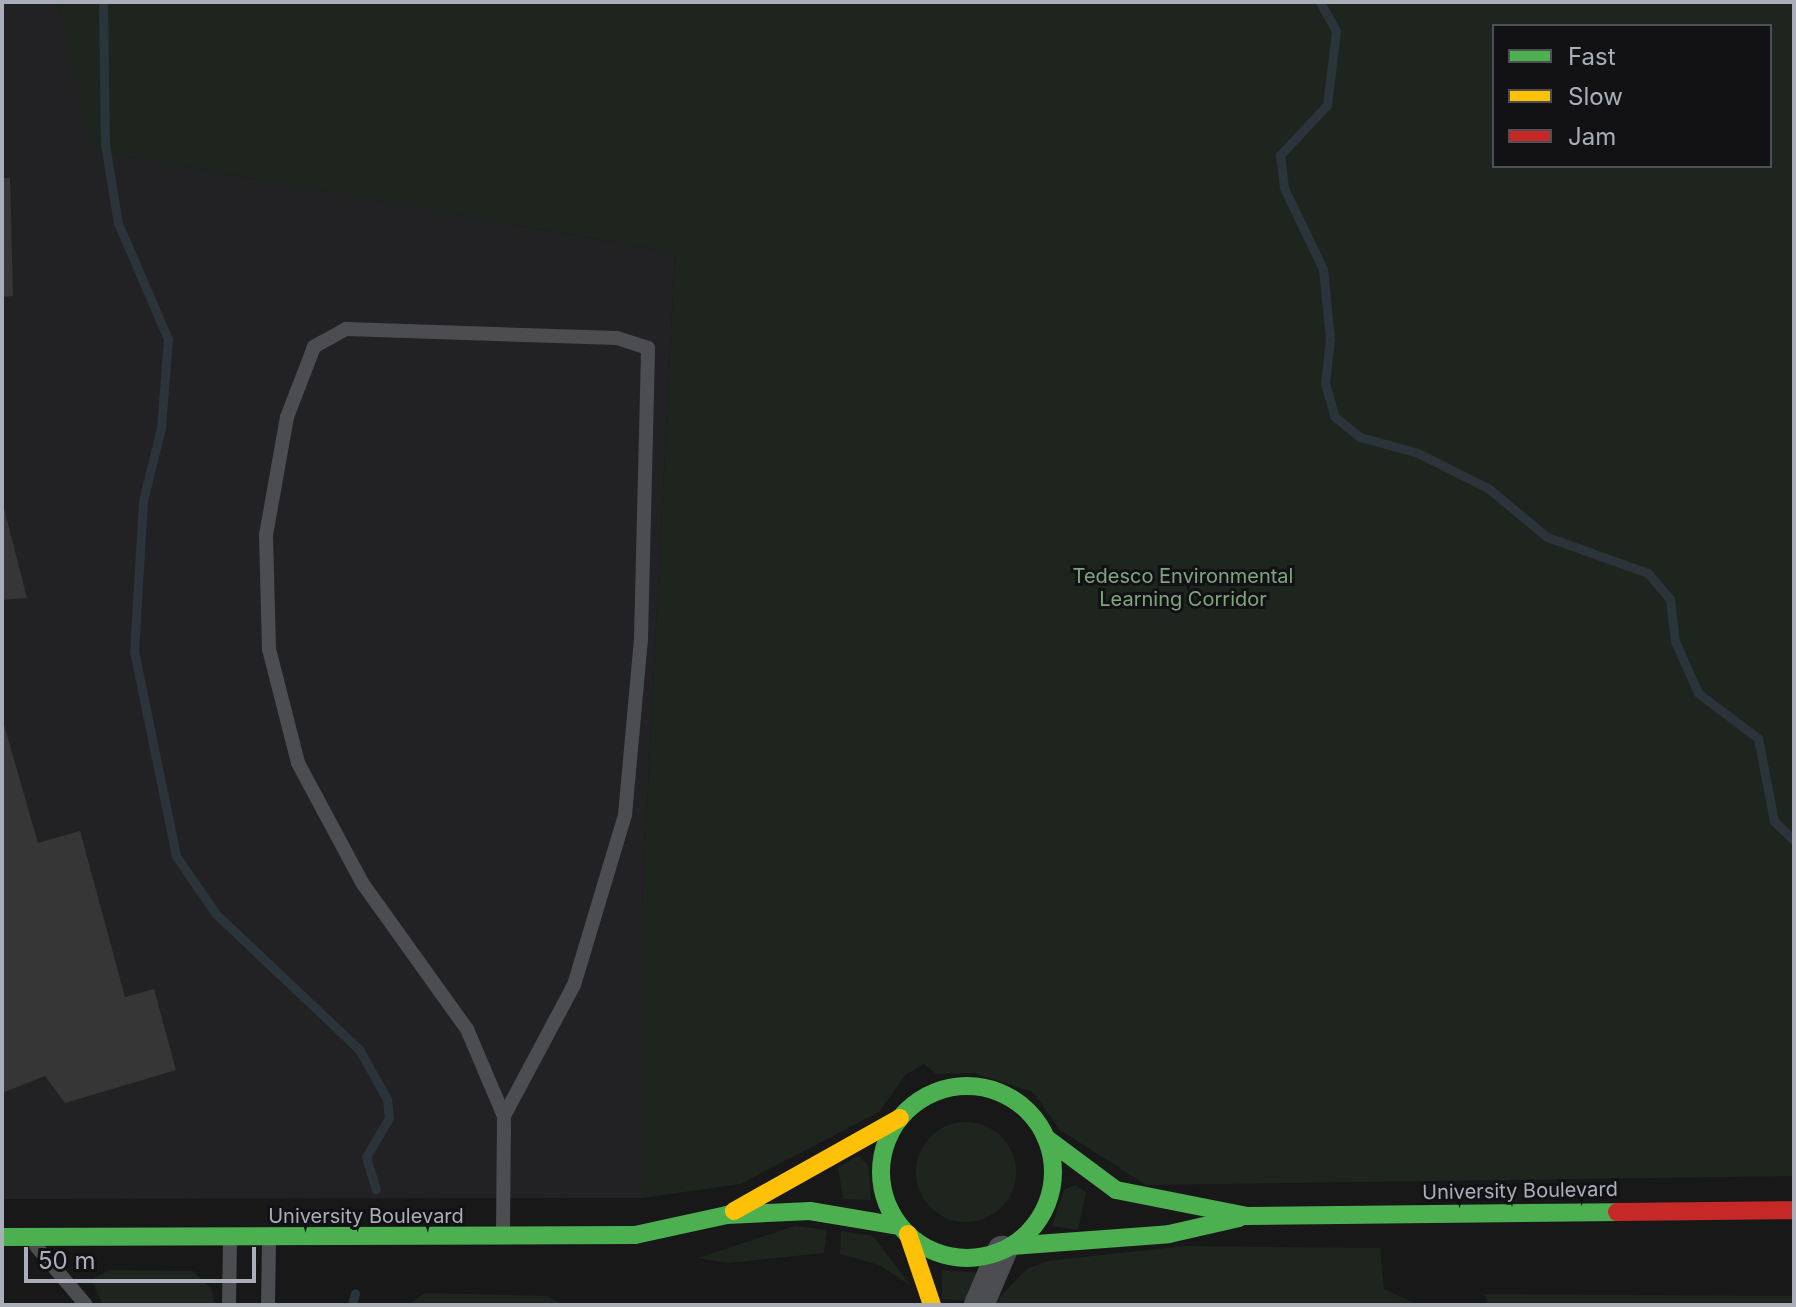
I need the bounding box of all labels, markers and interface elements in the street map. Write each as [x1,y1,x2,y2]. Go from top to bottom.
legend [1492,24,1772,168]
text: Fast [1568,42,1616,71]
text: Slow [1568,82,1623,111]
text: Jam [1568,122,1616,151]
park label: Tedesco Environmental Learning Corridor [1073,564,1293,611]
street label: University Boulevard [1422,1177,1618,1205]
street label: University Boulevard [268,1204,464,1228]
scale bar [28,1231,260,1281]
text: 50 m [38,1246,96,1275]

